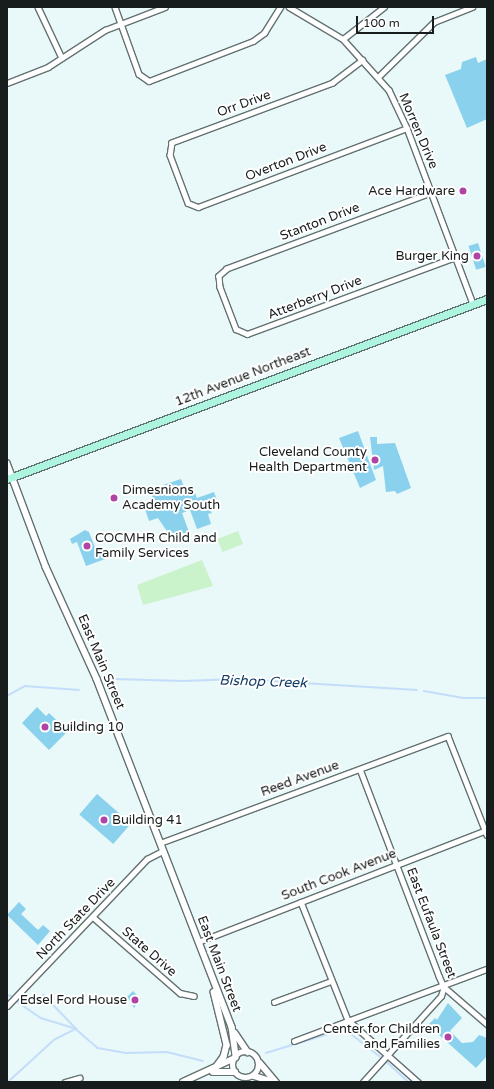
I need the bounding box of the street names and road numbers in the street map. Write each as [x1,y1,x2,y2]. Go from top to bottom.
street label: Orr Drive [215,87,273,121]
street label: Morren Drive [395,91,441,171]
street label: Overton Drive [243,139,329,185]
street label: Stanton Drive [278,200,362,244]
street label: Atterberry Drive [266,273,364,323]
street label: 12th Avenue Northeast [173,344,313,410]
street label: East Main Street [74,612,128,712]
street label: Reed Avenue [259,758,341,800]
street label: South Cook Avenue [279,846,399,904]
street label: East Eufaula Street [403,866,459,980]
street label: North State Drive [33,875,119,963]
street label: East Main Street [194,914,244,1014]
street label: State Drive [118,924,180,980]

